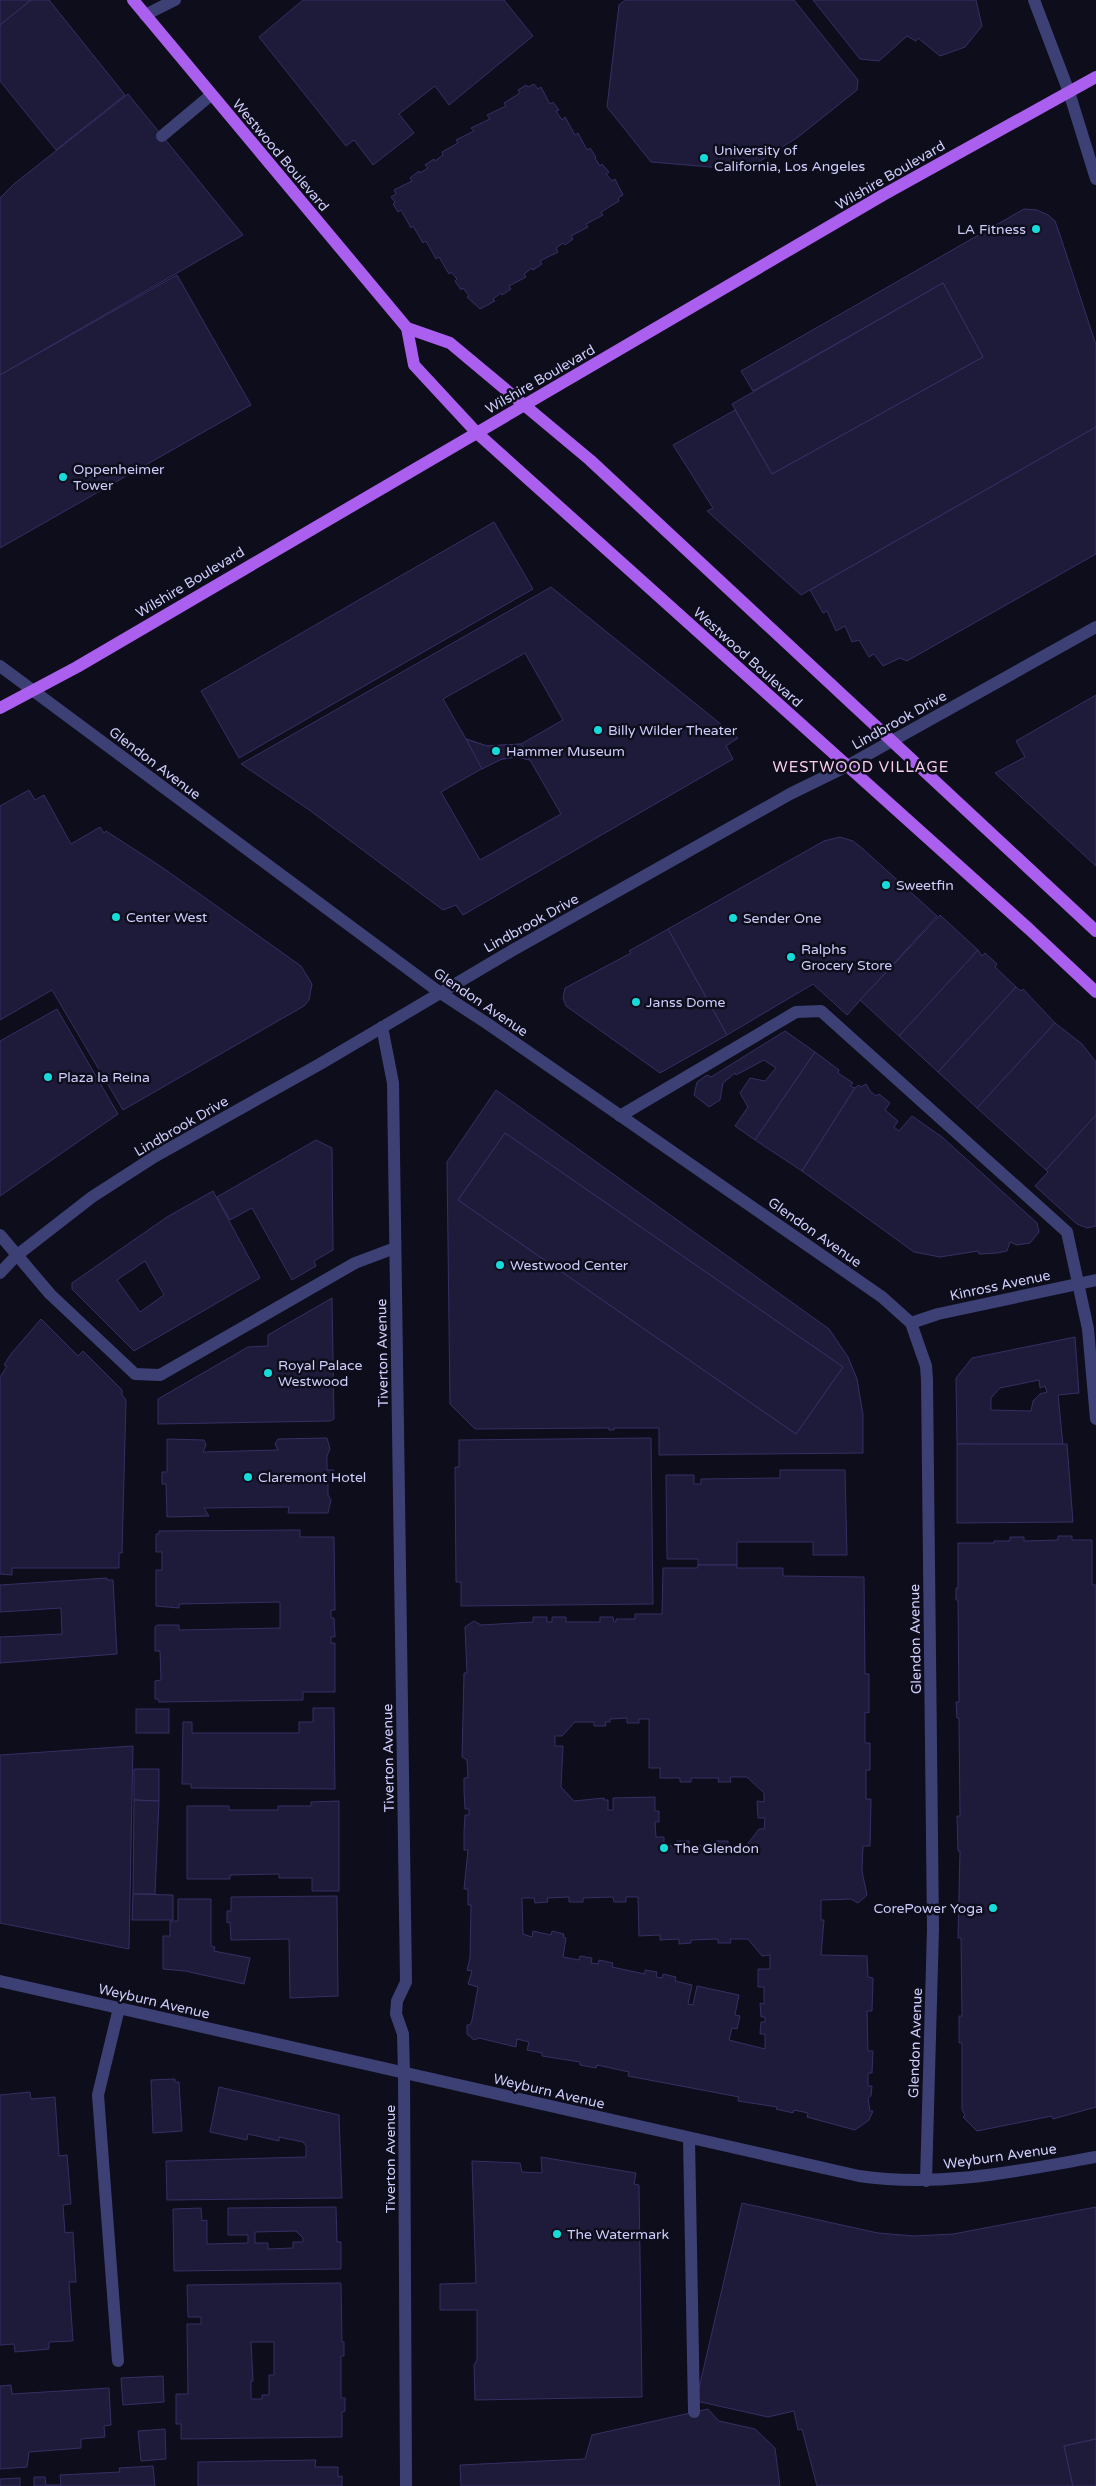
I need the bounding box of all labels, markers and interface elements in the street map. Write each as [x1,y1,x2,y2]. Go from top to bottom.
street label: Westwood Boulevard [229,96,332,215]
street label: Wilshire Boulevard [832,137,948,214]
place label: University of California, Los Angeles [714,142,866,175]
marker: University of California, Los Angeles [698,152,710,164]
place label: LA Fitness [957,221,1026,238]
marker: LA Fitness [1030,223,1042,235]
street label: Wilshire Boulevard [482,341,598,418]
place label: Oppenheimer Tower [73,461,165,494]
marker: Oppenheimer Tower [57,471,69,483]
street label: Wilshire Boulevard [133,543,248,622]
street label: Westwood Boulevard [690,604,806,711]
street label: Lindbrook Drive [849,687,950,753]
place label: Billy Wilder Theater [608,722,738,739]
street label: Glendon Avenue [106,723,204,803]
marker: Billy Wilder Theater [592,724,604,736]
place label: Hammer Museum [506,743,625,760]
marker: Hammer Museum [490,745,502,757]
district label: WESTWOOD VILLAGE [773,758,949,776]
place label: Sweetfin [896,877,954,894]
marker: Sweetfin [880,879,892,891]
street label: Lindbrook Drive [481,890,582,956]
place label: Center West [126,909,208,926]
place label: Sender One [743,910,822,927]
marker: Center West [110,911,122,923]
marker: Sender One [727,912,739,924]
place label: Ralphs Grocery Store [801,941,892,974]
marker: Ralphs Grocery Store [785,951,797,963]
street label: Glendon Avenue [430,965,531,1040]
place label: Janss Dome [646,994,726,1011]
marker: Janss Dome [630,996,642,1008]
place label: Plaza la Reina [58,1069,150,1086]
marker: Plaza la Reina [42,1071,54,1083]
street label: Lindbrook Drive [131,1093,231,1160]
street label: Glendon Avenue [765,1194,865,1271]
place label: Westwood Center [510,1257,629,1274]
marker: Westwood Center [494,1259,506,1271]
street label: Kinross Avenue [948,1267,1052,1304]
street label: Tiverton Avenue [373,1299,392,1407]
place label: Royal Palace Westwood [278,1357,362,1390]
marker: Royal Palace Westwood [262,1367,274,1379]
place label: Claremont Hotel [258,1469,366,1486]
marker: Claremont Hotel [242,1471,254,1483]
street label: Glendon Avenue [906,1584,925,1694]
street label: Tiverton Avenue [379,1704,398,1812]
place label: The Glendon [674,1840,759,1857]
marker: The Glendon [658,1842,670,1854]
place label: CorePower Yoga [873,1900,983,1917]
marker: CorePower Yoga [987,1902,999,1914]
street label: Weyburn Avenue [96,1980,211,2023]
street label: Glendon Avenue [905,1988,926,2098]
street label: Weyburn Avenue [491,2070,606,2113]
street label: Tiverton Avenue [382,2105,399,2213]
street label: Weyburn Avenue [942,2140,1058,2173]
place label: The Watermark [567,2226,669,2243]
marker: The Watermark [551,2228,563,2240]

